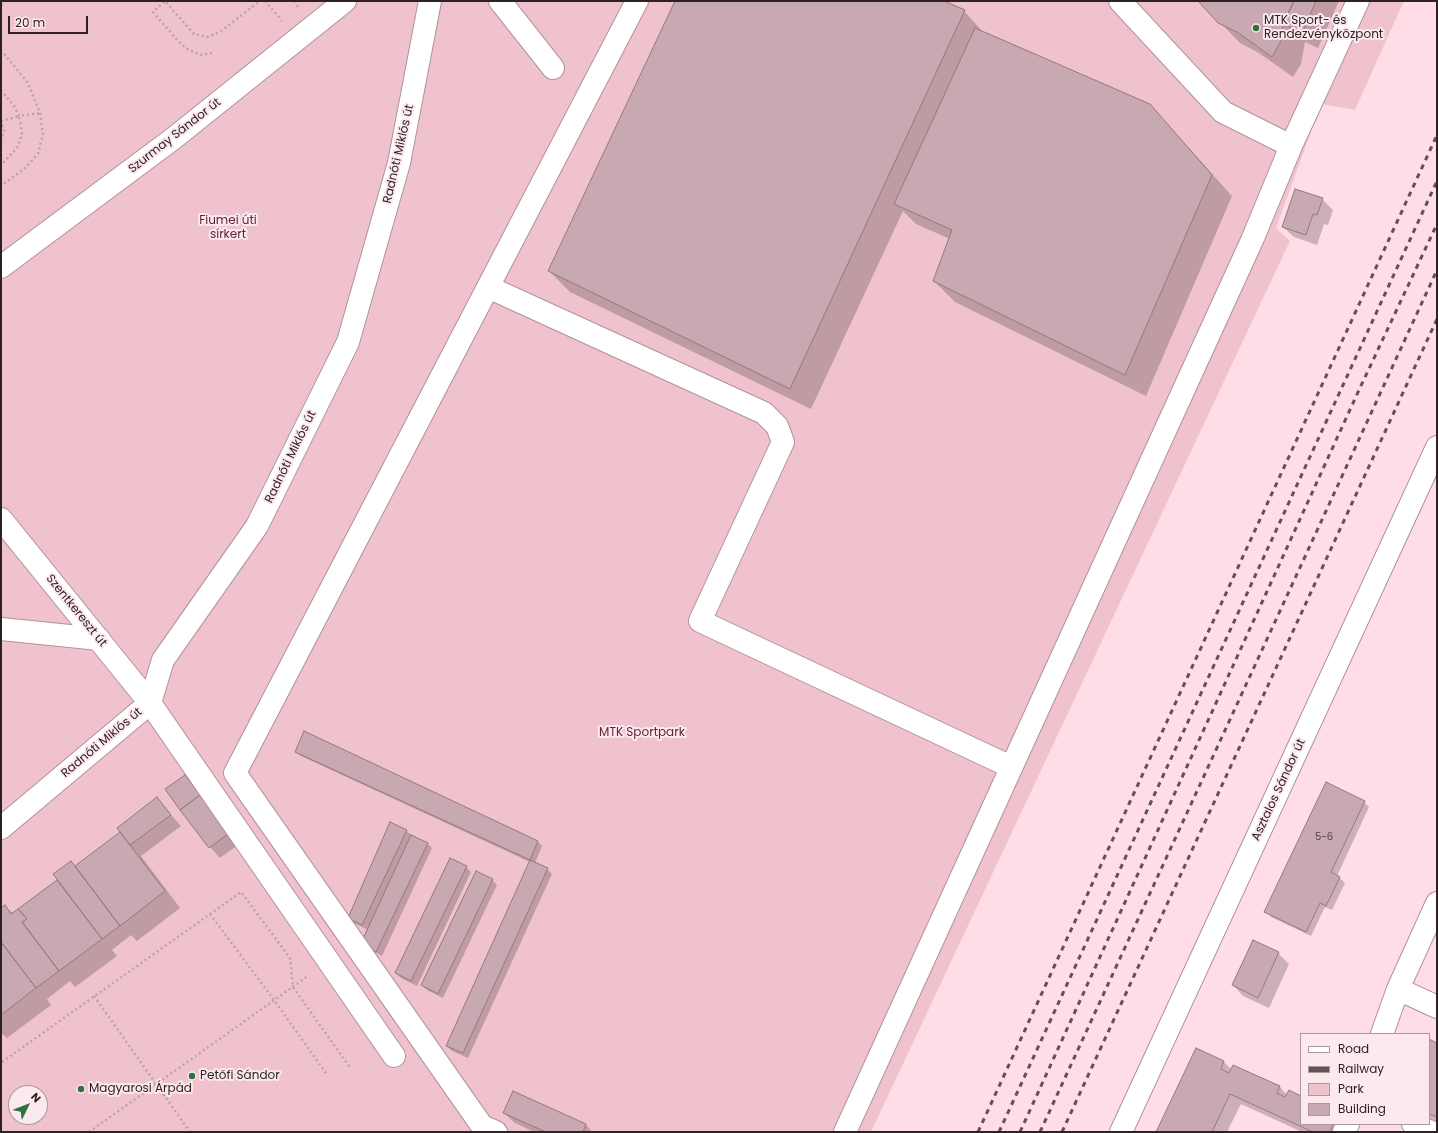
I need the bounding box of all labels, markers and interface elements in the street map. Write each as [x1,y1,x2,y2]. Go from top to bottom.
scale bar [10,8,90,34]
text: 20 m [15,14,45,31]
place label: MTK Sport- és Rendezvényközpont [1264,14,1383,42]
marker: MTK Sport- és Rendezvényközpont [1251,23,1261,33]
street label: Szurmay Sándor út [126,95,224,177]
street label: Radnóti Miklós út [381,103,417,205]
park label: Fiumei úti sírkert [199,214,257,242]
street label: Radnóti Miklós út [262,408,320,506]
street label: Szentkereszt út [42,572,110,650]
street label: Radnóti Miklós út [59,705,145,781]
park label: MTK Sportpark [599,726,685,740]
street label: Asztalos Sándor út [1249,737,1309,843]
house number: 5-6 [1315,831,1333,843]
legend [1300,1033,1430,1125]
text: Road [1338,1040,1369,1057]
text: Railway [1338,1060,1384,1077]
place label: Petőfi Sándor [200,1069,280,1083]
marker: Petőfi Sándor [187,1071,197,1081]
text: Park [1338,1080,1364,1097]
place label: Magyarosi Árpád [89,1082,192,1096]
marker: Magyarosi Árpád [76,1084,86,1094]
north arrow [8,1085,48,1125]
text: N [27,1089,45,1106]
text: Building [1338,1100,1386,1117]

